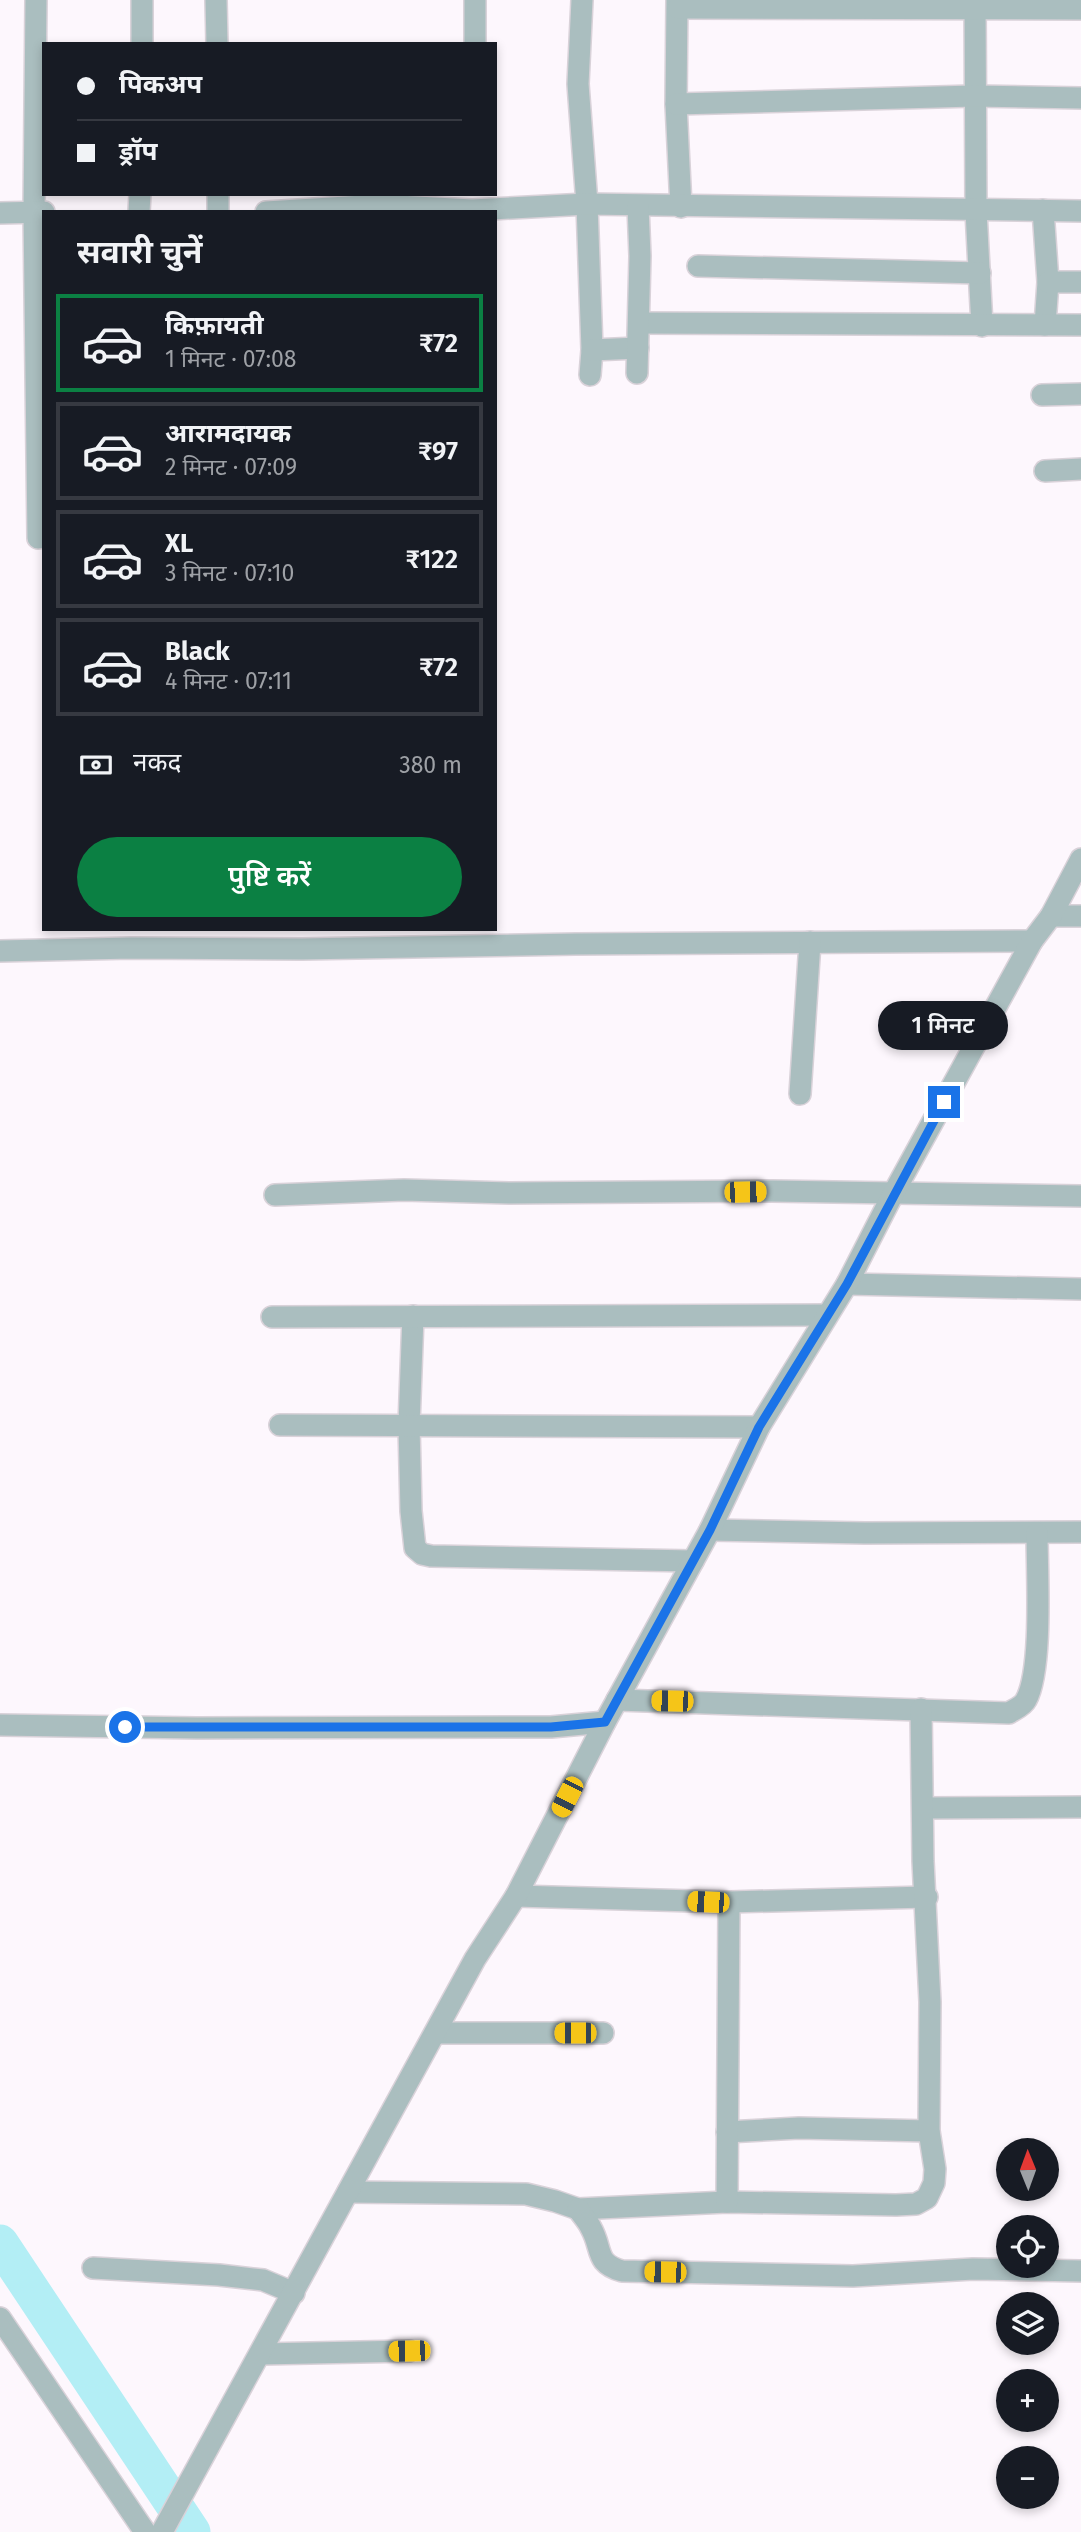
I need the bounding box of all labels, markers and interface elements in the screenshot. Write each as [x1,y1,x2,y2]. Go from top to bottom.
text: पिकअप [119,69,202,100]
text: ड्रॉप [119,136,157,167]
text: सवारी चुनें [77,233,202,271]
text: किफ़ायती [165,310,264,341]
icon: car [81,312,144,375]
text: ₹72 [419,328,458,359]
text: 1 मिनट · 07:08 [165,345,296,373]
text: आरामदायक [165,418,291,449]
icon: car [81,420,144,483]
text: ₹97 [418,436,458,467]
text: 2 मिनट · 07:09 [165,453,297,481]
icon: car [81,528,144,591]
text: XL [165,528,193,559]
text: ₹122 [406,544,458,575]
text: 3 मिनट · 07:10 [165,559,294,587]
icon: car [81,636,144,699]
text: Black [165,636,230,667]
text: ₹72 [419,652,458,683]
text: 4 मिनट · 07:11 [165,667,292,695]
icon: cash [77,746,115,784]
text: नकद [133,747,181,778]
text: 380 m [399,751,462,779]
button: पुष्टि करें [77,837,462,917]
callout: 1 मिनट [879,1000,1009,1050]
text: 1 मिनट [912,1011,974,1039]
route end [928,1086,960,1118]
car [724,1181,767,1203]
car [651,1690,694,1712]
route start [109,1711,141,1743]
car [549,1774,586,1820]
car [687,1891,730,1913]
car [555,2023,597,2044]
north arrow [996,2138,1059,2202]
map controls [996,2138,1059,2509]
button: locate [996,2215,1059,2278]
car [644,2261,687,2283]
button: layers [996,2292,1059,2355]
car [388,2340,431,2362]
button: + [996,2369,1059,2432]
button: − [996,2446,1059,2509]

